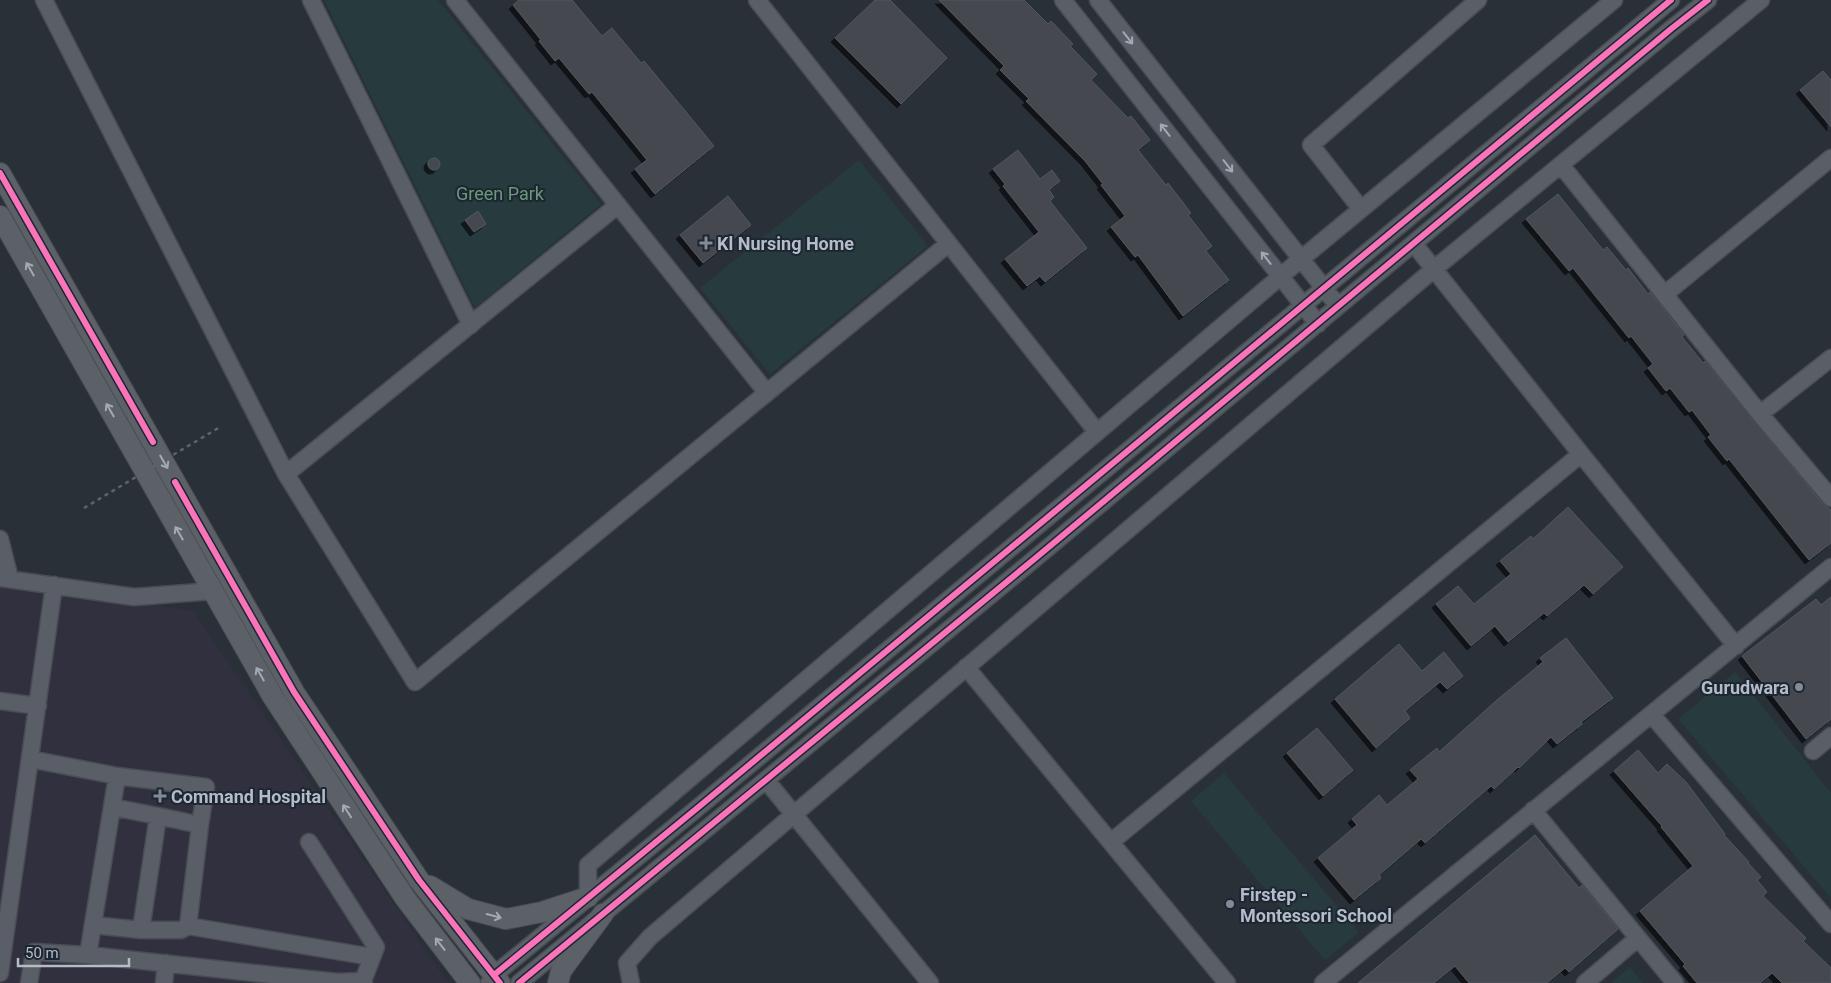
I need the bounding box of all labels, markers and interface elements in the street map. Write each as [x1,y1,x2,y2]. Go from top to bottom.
one-way arrow [1123,31,1133,45]
one-way arrow [1160,124,1171,137]
one-way arrow [1223,159,1234,172]
park label: Green Park [456,183,545,204]
place label: Kl Nursing Home [717,233,854,254]
marker: Kl Nursing Home [699,236,713,250]
one-way arrow [1260,252,1271,265]
one-way arrow [24,262,34,276]
one-way arrow [104,403,114,418]
one-way arrow [159,455,169,469]
one-way arrow [174,526,184,540]
one-way arrow [254,668,264,682]
place label: Gurudwara [1701,677,1789,698]
marker: Gurudwara [1793,681,1805,693]
place label: Command Hospital [171,786,326,807]
marker: Command Hospital [153,789,167,803]
one-way arrow [342,804,353,818]
place label: Firstep - Montessori School [1240,884,1392,926]
marker: Firstep - Montessori School [1224,898,1236,910]
one-way arrow [486,912,502,921]
scale bar [18,936,129,968]
one-way arrow [435,937,445,951]
text: 50 m [25,944,59,962]

